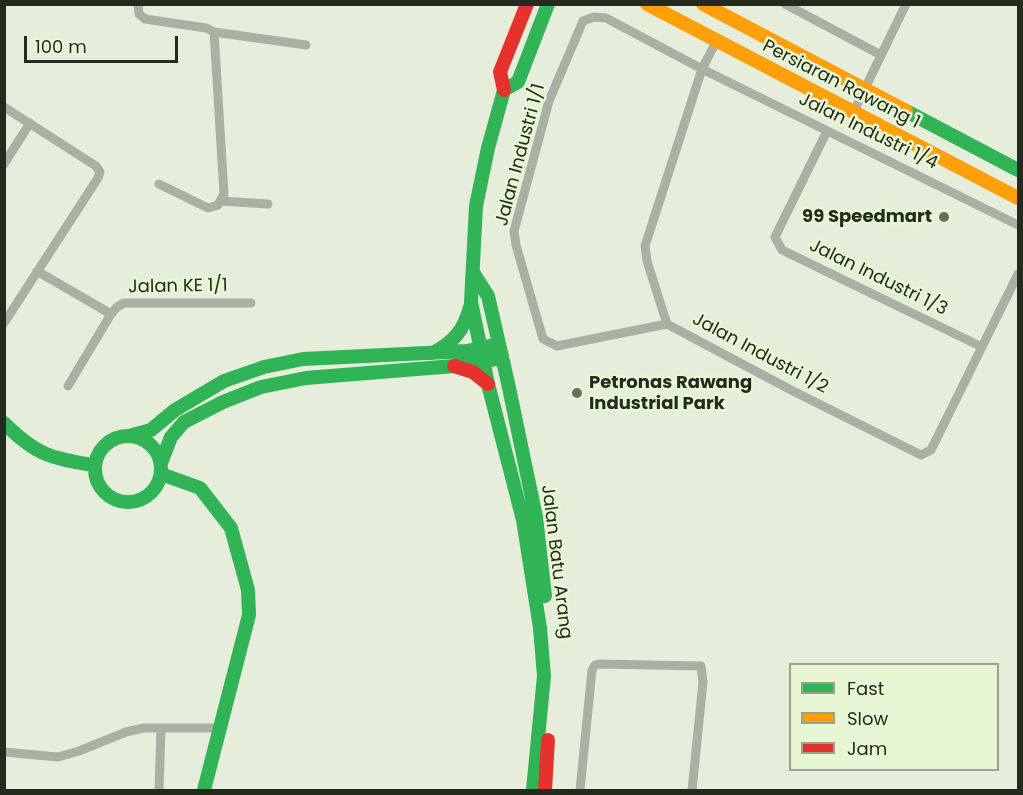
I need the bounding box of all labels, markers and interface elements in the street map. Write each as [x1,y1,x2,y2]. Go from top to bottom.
scale bar [27,24,182,62]
text: 100 m [35,34,87,59]
street label: Persiaran Rawang 1 [759,36,923,134]
street label: Jalan Industri 1/1 [492,82,550,228]
street label: Jalan Industri 1/4 [795,89,941,175]
place label: 99 Speedmart [802,206,932,228]
marker: 99 Speedmart [937,210,951,224]
street label: Jalan Industri 1/3 [805,235,951,321]
street label: Jalan KE 1/1 [128,275,228,299]
street label: Jalan Industri 1/2 [688,309,832,399]
place label: Petronas Rawang Industrial Park [589,372,752,415]
marker: Petronas Rawang Industrial Park [570,386,584,400]
street label: Jalan Batu Arang [536,484,576,640]
legend [789,663,999,771]
text: Fast [847,676,884,701]
text: Slow [847,706,888,731]
text: Jam [847,736,887,761]

